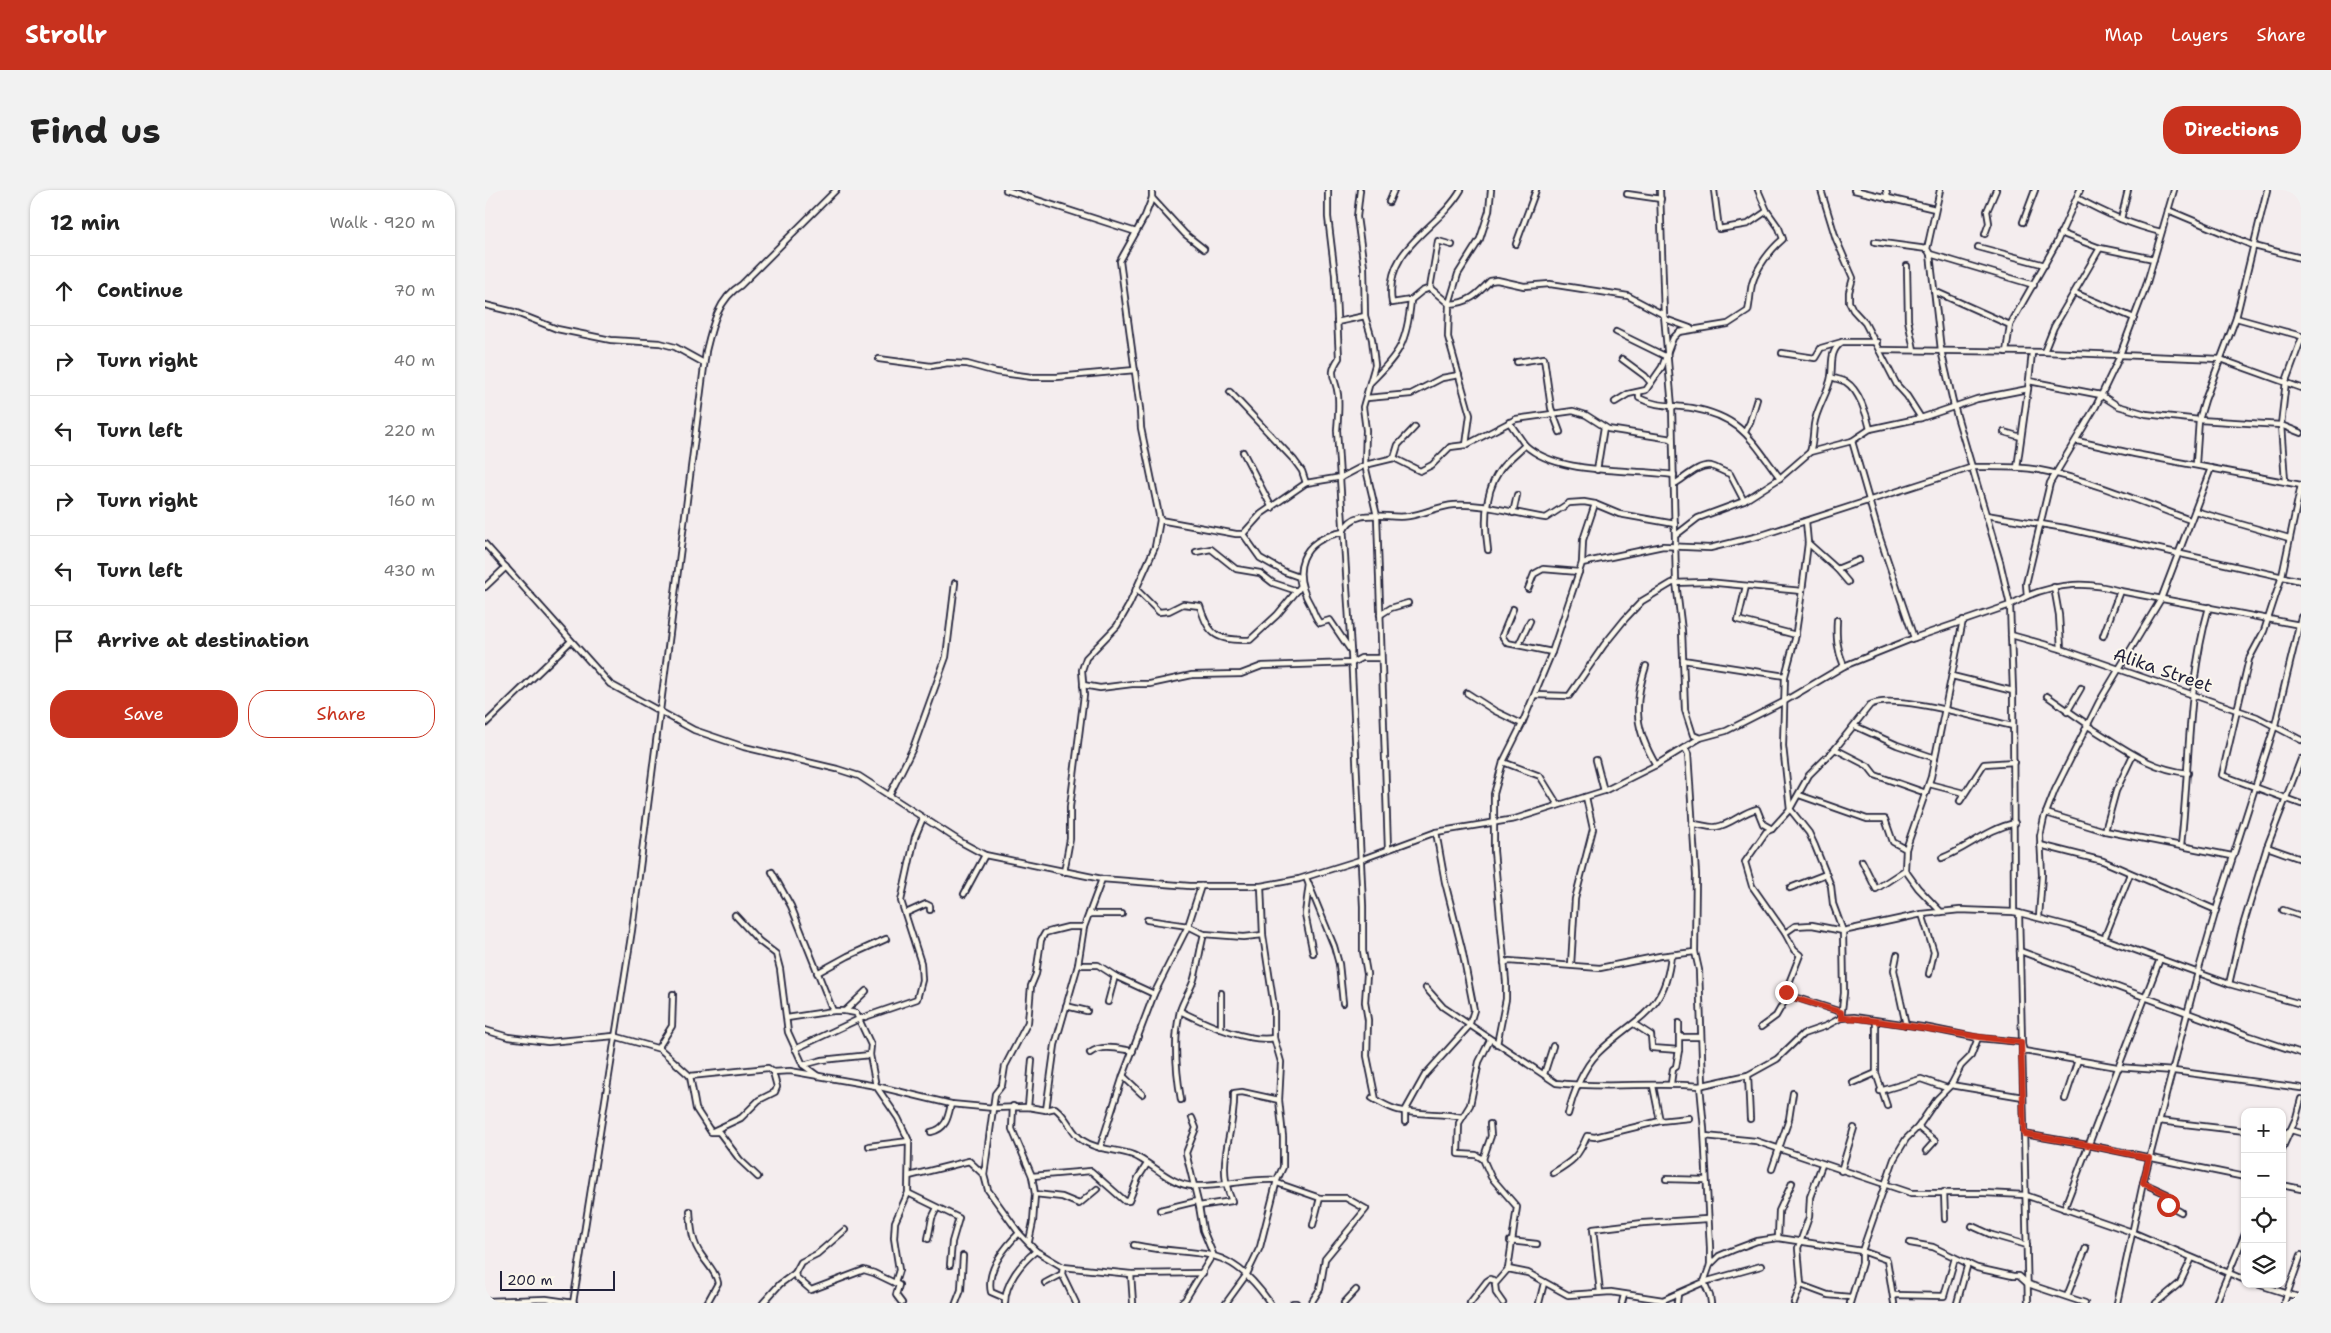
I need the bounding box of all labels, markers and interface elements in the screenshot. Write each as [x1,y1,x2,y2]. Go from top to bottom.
text: Strollr [25,19,107,51]
text: Map [2105,23,2143,47]
text: Layers [2171,23,2228,47]
text: Share [2256,23,2306,47]
button: Directions [2163,106,2301,154]
text: Find us [30,107,161,154]
text: 12 min [50,209,120,237]
text: Walk · 920 m [329,212,435,233]
icon: ahead [50,277,78,305]
text: Continue [97,278,183,303]
text: 70 m [394,280,435,301]
icon: right [50,347,78,375]
text: Turn right [97,348,198,373]
text: 40 m [393,350,435,371]
icon: left [50,417,78,445]
text: Turn left [97,418,183,443]
text: 220 m [383,420,435,441]
icon: right [50,487,78,515]
text: Turn right [97,488,198,513]
text: 160 m [388,490,435,511]
icon: left [50,557,78,585]
text: Turn left [97,558,183,583]
text: 430 m [384,560,435,581]
icon: arrive [50,627,78,655]
text: Arrive at destination [97,628,309,653]
street label: Alika Street [2110,642,2216,698]
button: Save [50,690,238,738]
button: Share [248,690,435,738]
route end [1775,981,1798,1004]
map controls [2241,1108,2286,1288]
button: + [2241,1108,2286,1153]
button: − [2241,1153,2286,1198]
route start [2157,1194,2180,1217]
button: locate [2241,1198,2286,1243]
button: layers [2241,1243,2286,1288]
scale bar [500,1268,615,1291]
text: 200 m [507,1271,553,1289]

